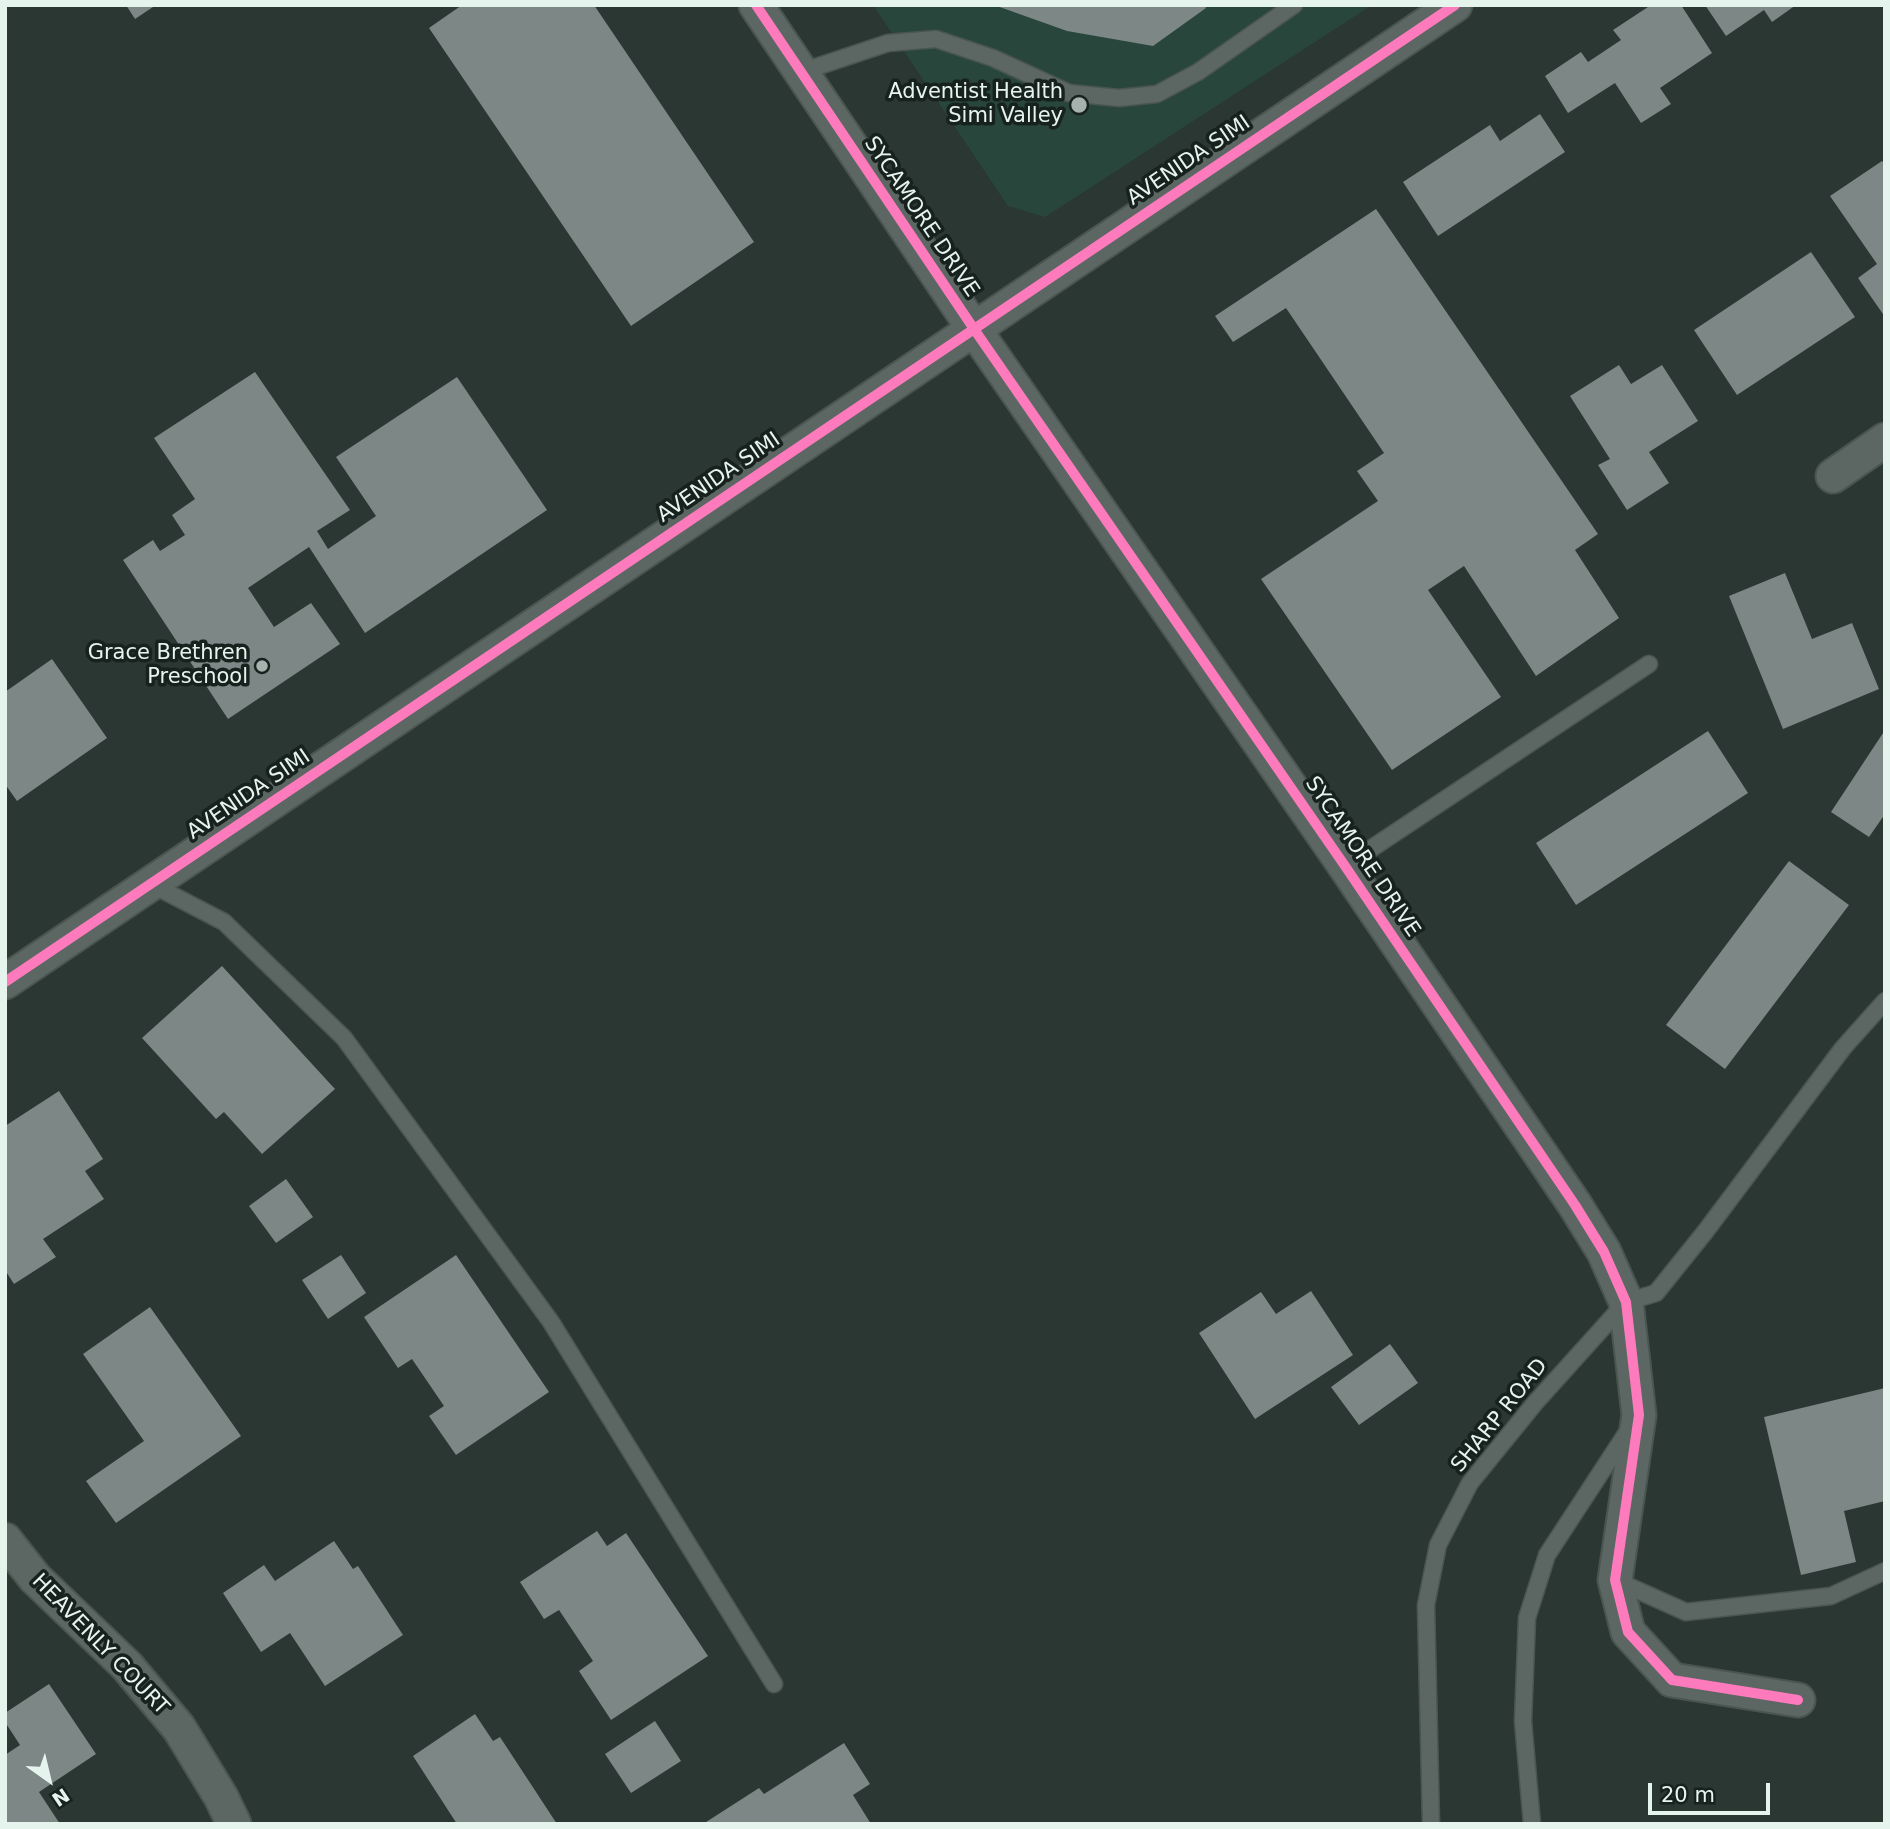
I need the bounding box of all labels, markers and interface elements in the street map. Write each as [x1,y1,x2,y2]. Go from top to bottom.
place label: Adventist Health Simi Valley [888,80,1063,130]
marker: Adventist Health Simi Valley [1069,95,1089,115]
street label: AVENIDA SIMI [1123,111,1255,211]
street label: SYCAMORE DRIVE [858,132,984,302]
street label: AVENIDA SIMI [653,428,785,528]
place label: Grace Brethren Preschool [88,641,248,691]
marker: Grace Brethren Preschool [254,658,270,674]
street label: AVENIDA SIMI [183,745,315,845]
street label: SYCAMORE DRIVE [1299,772,1425,942]
street label: SHARP ROAD [1447,1354,1553,1478]
street label: HEAVENLY COURT [26,1569,174,1721]
north arrow [14,1745,84,1815]
scale bar [1652,1770,1774,1814]
text: 20 m [1661,1783,1715,1807]
text: N [48,1784,73,1811]

